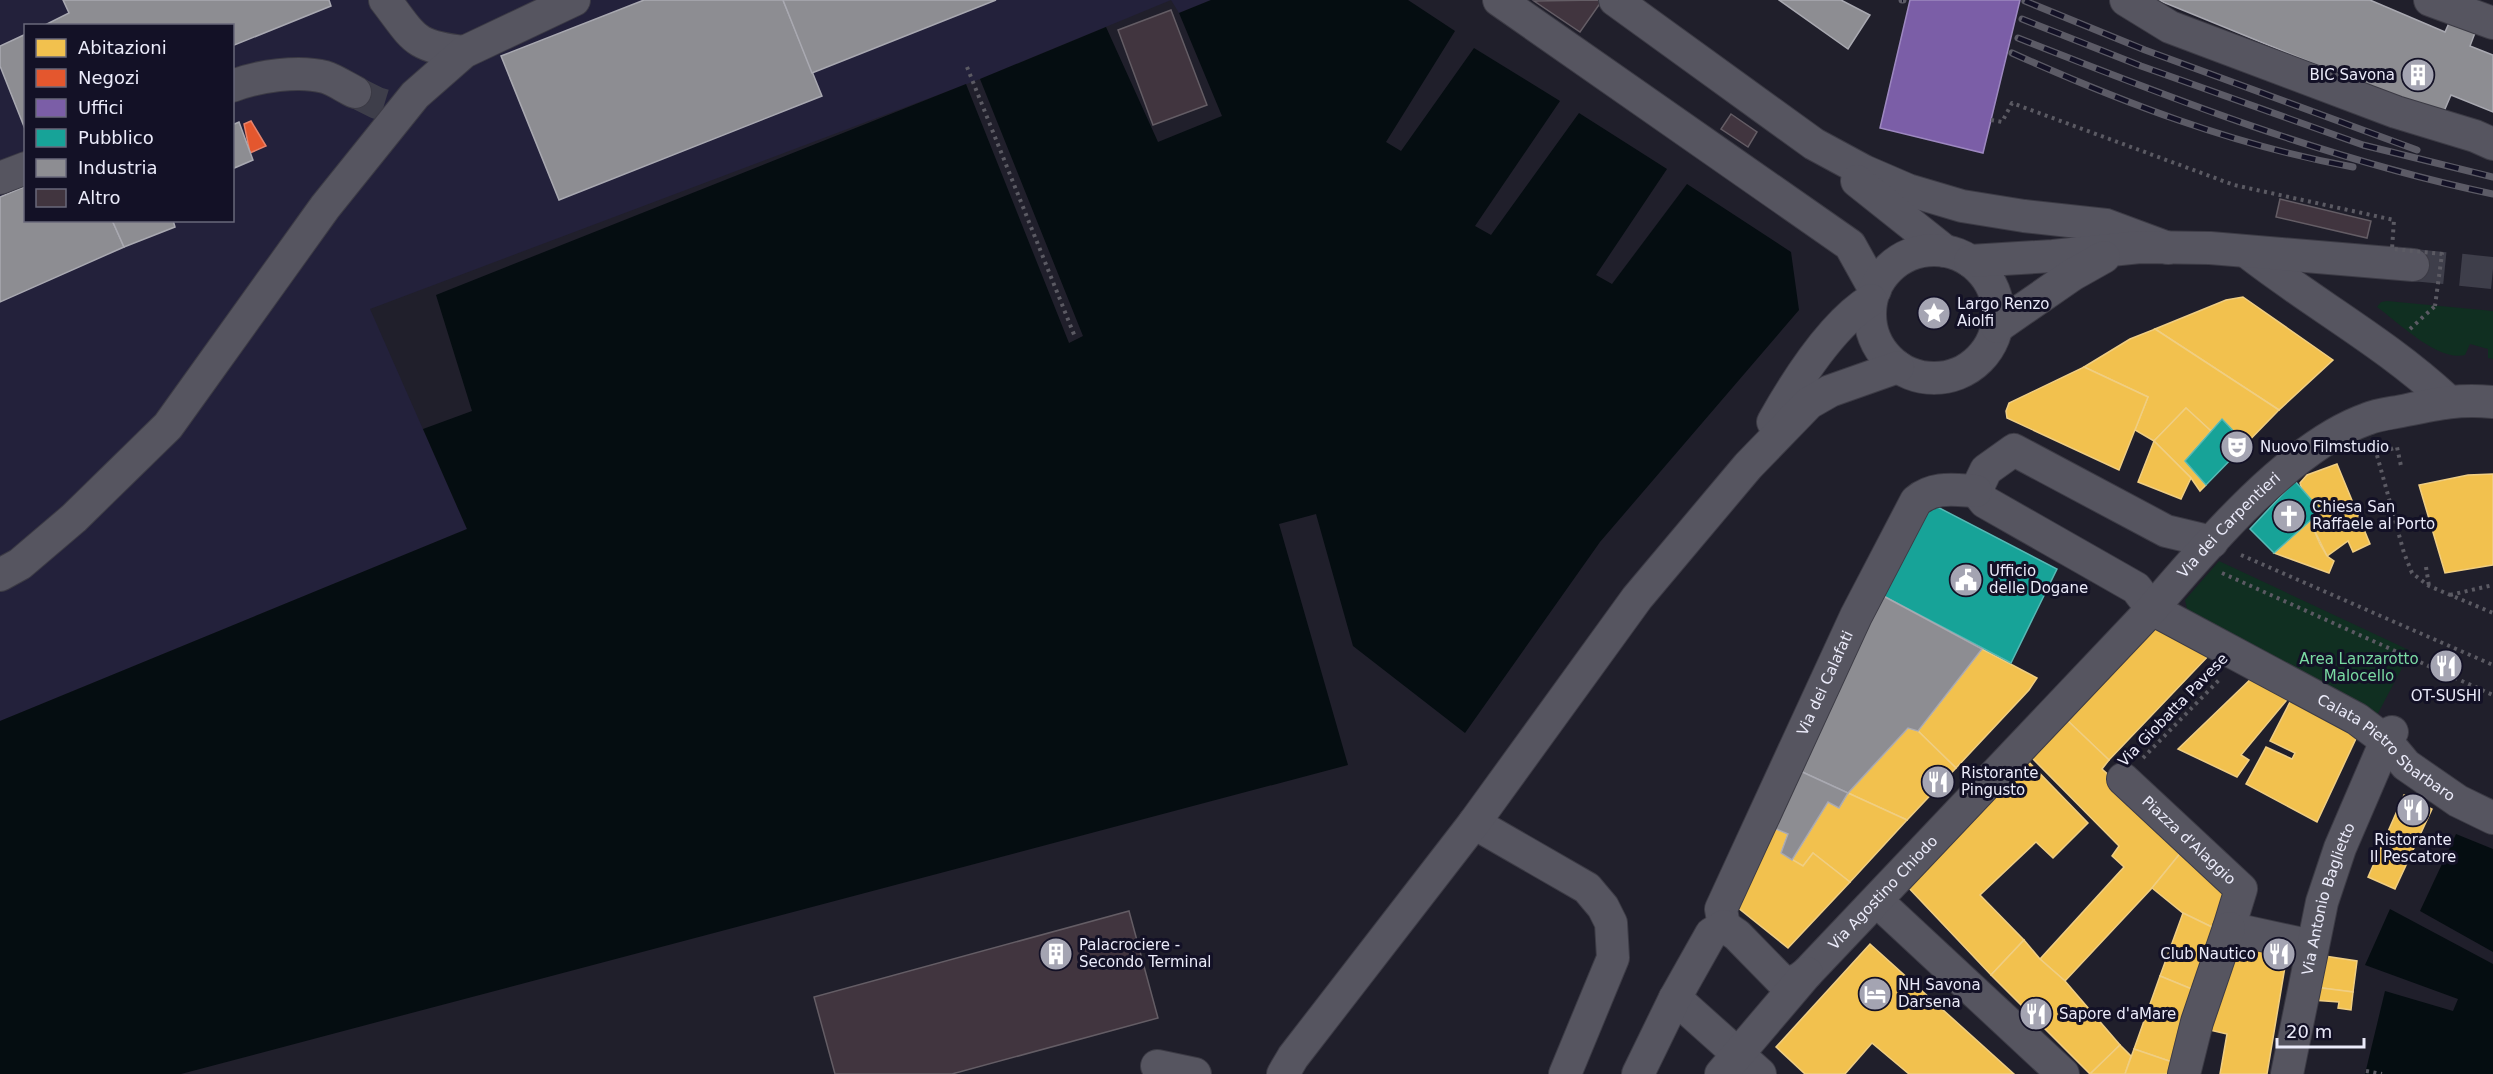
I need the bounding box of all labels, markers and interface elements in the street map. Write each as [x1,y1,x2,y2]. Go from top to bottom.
legend [24,24,234,222]
text: Abitazioni [78,37,167,58]
building icon: BIC Savona [2400,57,2436,93]
place label: BIC Savona [2310,66,2395,84]
text: Negozi [78,67,139,88]
text: Uffici [78,97,123,118]
text: Pubblico [78,127,154,148]
text: Industria [78,157,157,178]
text: Altro [78,187,120,208]
place icon: Largo Renzo Aiolfi [1916,295,1952,331]
place label: Largo Renzo Aiolfi [1957,295,2049,330]
theatre icon: Nuovo Filmstudio [2219,429,2255,465]
place label: Nuovo Filmstudio [2260,438,2389,456]
street label: Via dei Carpentieri [2174,469,2284,582]
church icon: Chiesa San Raffaele al Porto [2271,498,2307,534]
place label: Chiesa San Raffaele al Porto [2312,498,2435,533]
public building icon: Ufficio delle Dogane [1948,562,1984,598]
place label: Ufficio delle Dogane [1989,562,2088,597]
street label: Via dei Calafati [1793,628,1857,738]
restaurant icon: OT-SUSHI [2428,648,2464,684]
street label: Via Giobatta Pavese [2114,650,2232,770]
park label: Area Lanzarotto Malocello [2299,650,2419,685]
place label: OT-SUSHI [2411,687,2481,705]
street label: Calata Pietro Sbarbaro [2314,690,2458,805]
restaurant icon: Ristorante Pingusto [1920,764,1956,800]
place label: Ristorante Pingusto [1961,764,2038,799]
street label: Piazza d'Alaggio [2138,792,2239,888]
restaurant icon: Ristorante Il Pescatore [2395,792,2431,828]
street label: Via Antonio Baglietto [2298,820,2359,977]
place label: Ristorante Il Pescatore [2370,831,2456,866]
street label: Via Agostino Chiodo [1825,832,1941,954]
building icon: Palacrociere - Secondo Terminal [1038,936,1074,972]
place label: Palacrociere - Secondo Terminal [1079,936,1212,971]
restaurant icon: Club Nautico [2261,936,2297,972]
place label: Club Nautico [2160,945,2256,963]
hotel icon: NH Savona Darsena [1857,976,1893,1012]
place label: NH Savona Darsena [1898,976,1981,1011]
restaurant icon: Sapore d'aMare [2018,996,2054,1032]
place label: Sapore d'aMare [2059,1005,2176,1023]
scale bar [2277,1011,2364,1049]
text: 20 m [2286,1021,2332,1042]

